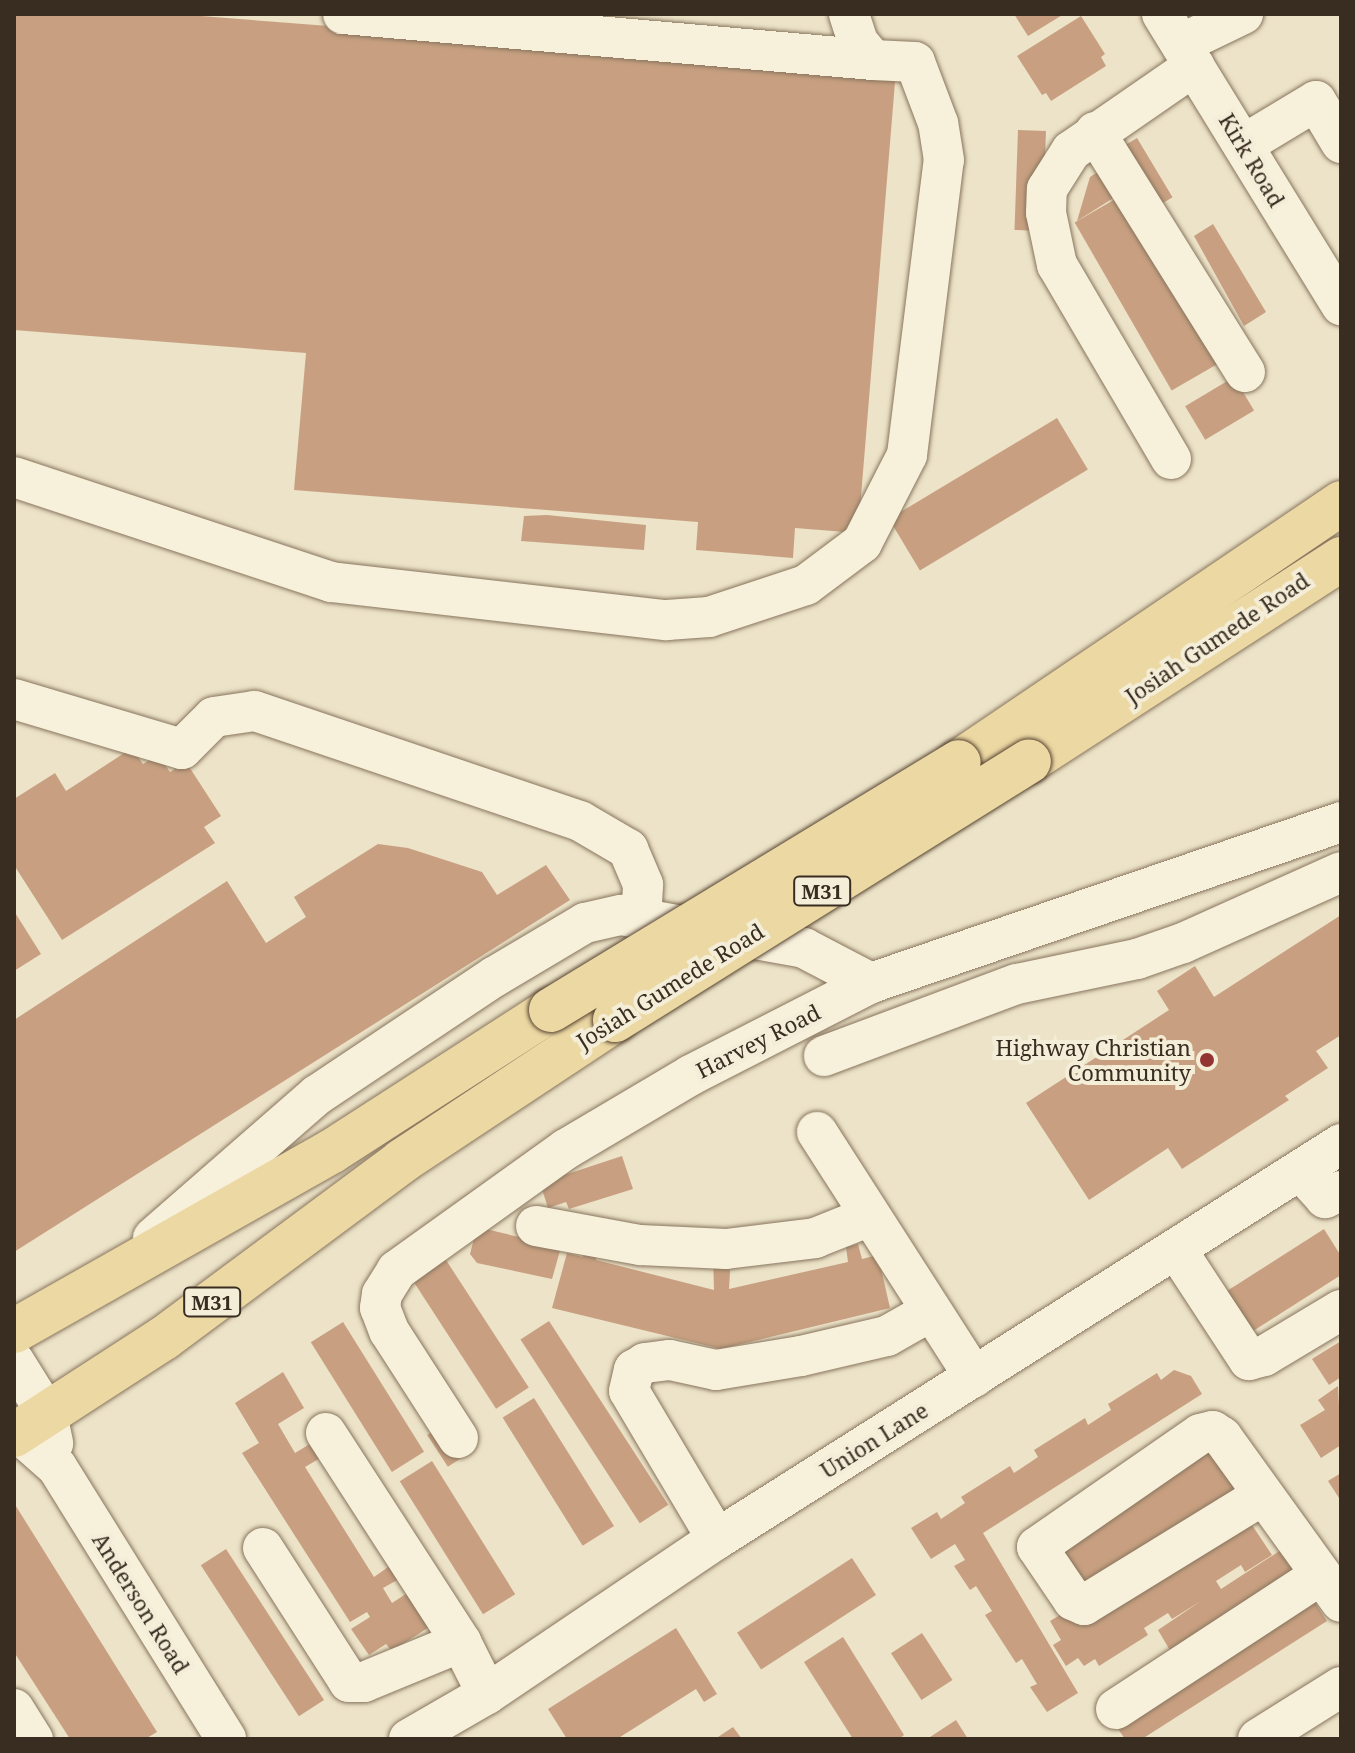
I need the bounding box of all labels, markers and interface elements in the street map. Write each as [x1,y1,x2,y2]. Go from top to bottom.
street label: Kirk Road [1214,108,1290,212]
street label: Josiah Gumede Road [1120,567,1314,709]
road number: M31 [792,875,852,907]
street label: Josiah Gumede Road [571,918,769,1054]
street label: Harvey Road [691,998,825,1084]
place label: Highway Christian Community [995,1034,1191,1086]
marker: Highway Christian Community [1198,1051,1216,1069]
road number: M31 [182,1286,242,1318]
street label: Union Lane [815,1397,933,1483]
street label: Anderson Road [87,1528,195,1678]

